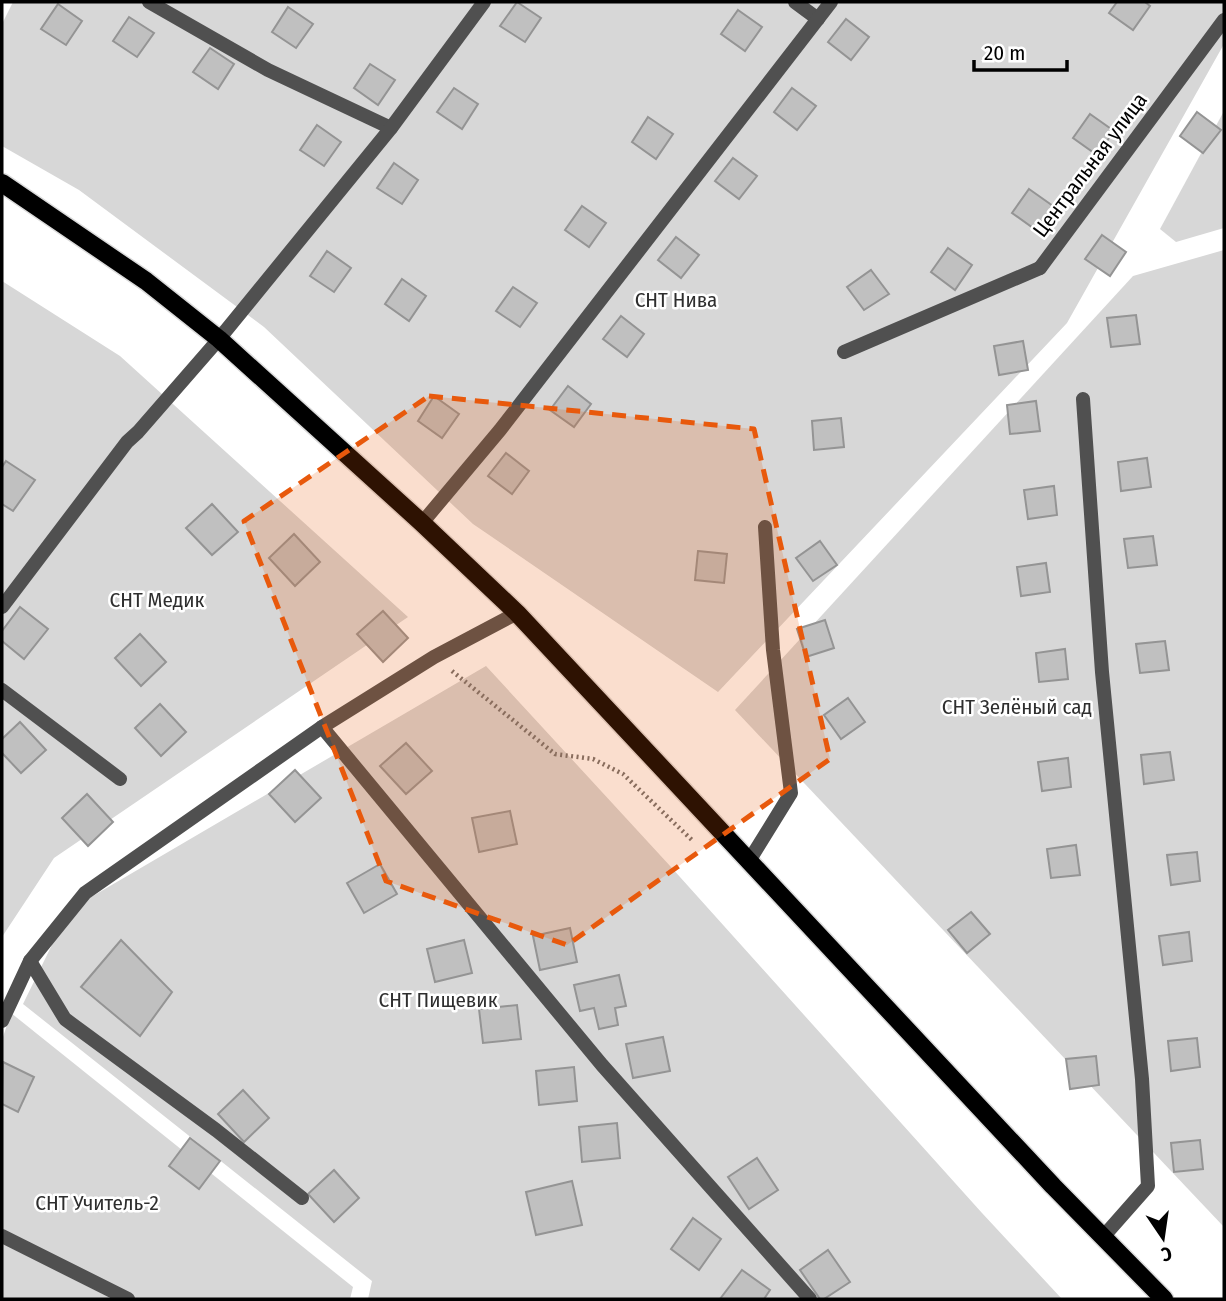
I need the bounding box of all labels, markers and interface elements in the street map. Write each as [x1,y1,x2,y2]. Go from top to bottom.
scale bar [974,28,1067,72]
text: 20 m [984,40,1025,66]
street label: Центральная улица [1027,88,1153,242]
park label: СНТ Нива [635,287,717,313]
park label: СНТ Медик [110,587,205,613]
park label: СНТ Зелёный сад [942,694,1092,720]
park label: СНТ Пищевик [379,987,498,1013]
park label: СНТ Учитель-2 [35,1190,159,1216]
north arrow [1128,1203,1198,1273]
text: С [1159,1242,1174,1266]

